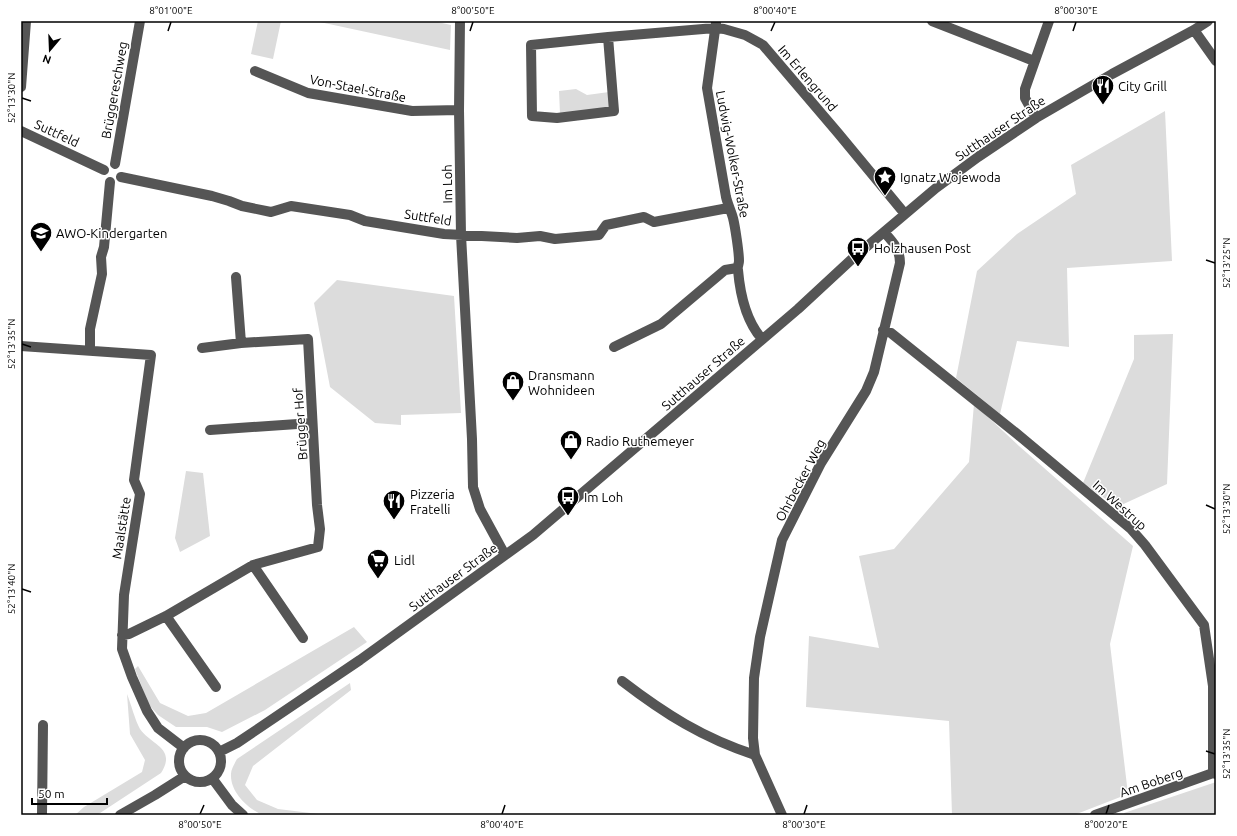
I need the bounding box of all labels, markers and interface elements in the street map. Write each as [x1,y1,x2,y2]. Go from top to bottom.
text: 8°01'00"E [149,5,193,16]
text: 8°00'50"E [451,5,495,16]
text: 8°00'40"E [753,5,797,16]
text: 8°00'30"E [1054,5,1098,16]
north arrow [30,30,70,70]
street label: Brüggereschweg [99,40,129,140]
street label: Im Erlengrund [776,42,840,114]
text: N [41,52,53,66]
street label: Von-Stael-Straße [309,72,407,104]
text: 52°13'30"N [6,73,17,123]
restaurant icon: City Grill [1090,73,1116,106]
place label: City Grill [1118,79,1168,93]
street label: Ludwig-Wolker-Straße [714,89,752,219]
street label: Sutthauser Straße [952,93,1048,163]
street label: Suttfeld [32,117,82,149]
street label: Im Loh [440,164,454,204]
place icon: Ignatz Wojewoda [872,164,898,197]
place label: Ignatz Wojewoda [900,170,1001,184]
street label: Suttfeld [403,206,453,228]
school or university icon: AWO-Kindergarten [28,220,54,253]
place label: AWO-Kindergarten [56,226,167,240]
bus stop icon: Holzhausen Post [845,235,871,268]
text: 52°13'25"N [1221,238,1232,288]
place label: Holzhausen Post [874,241,971,255]
text: 52°13'35"N [6,319,17,369]
street label: Sutthauser Straße [659,333,747,413]
place label: Dransmann Wohnideen [528,368,595,397]
shop icon: Dransmann Wohnideen [500,369,526,402]
street label: Brügger Hof [290,387,310,461]
shop icon: Radio Ruthemeyer [558,428,584,461]
place label: Radio Ruthemeyer [586,434,694,448]
street label: Ohrbecker Weg [772,436,828,524]
street label: Im Westrup [1090,477,1150,533]
bus stop icon: Im Loh [555,484,581,517]
text: 52°13'30"N [1221,484,1232,534]
place label: Pizzeria Fratelli [410,487,455,516]
restaurant icon: Pizzeria Fratelli [381,488,407,521]
place label: Im Loh [584,490,623,504]
street label: Maalstätte [109,496,133,560]
street label: Sutthauser Straße [406,540,500,614]
supermarket icon: Lidl [365,547,391,580]
place label: Lidl [394,553,415,567]
text: 52°13'40"N [6,564,17,614]
text: 52°13'35"N [1221,729,1232,779]
street label: Am Boberg [1118,765,1184,799]
scale bar [32,780,107,806]
text: 50 m [38,787,65,800]
text: 8°00'50"E [178,819,222,830]
text: 8°00'40"E [480,819,524,830]
text: 8°00'30"E [782,819,826,830]
text: 8°00'20"E [1084,819,1128,830]

